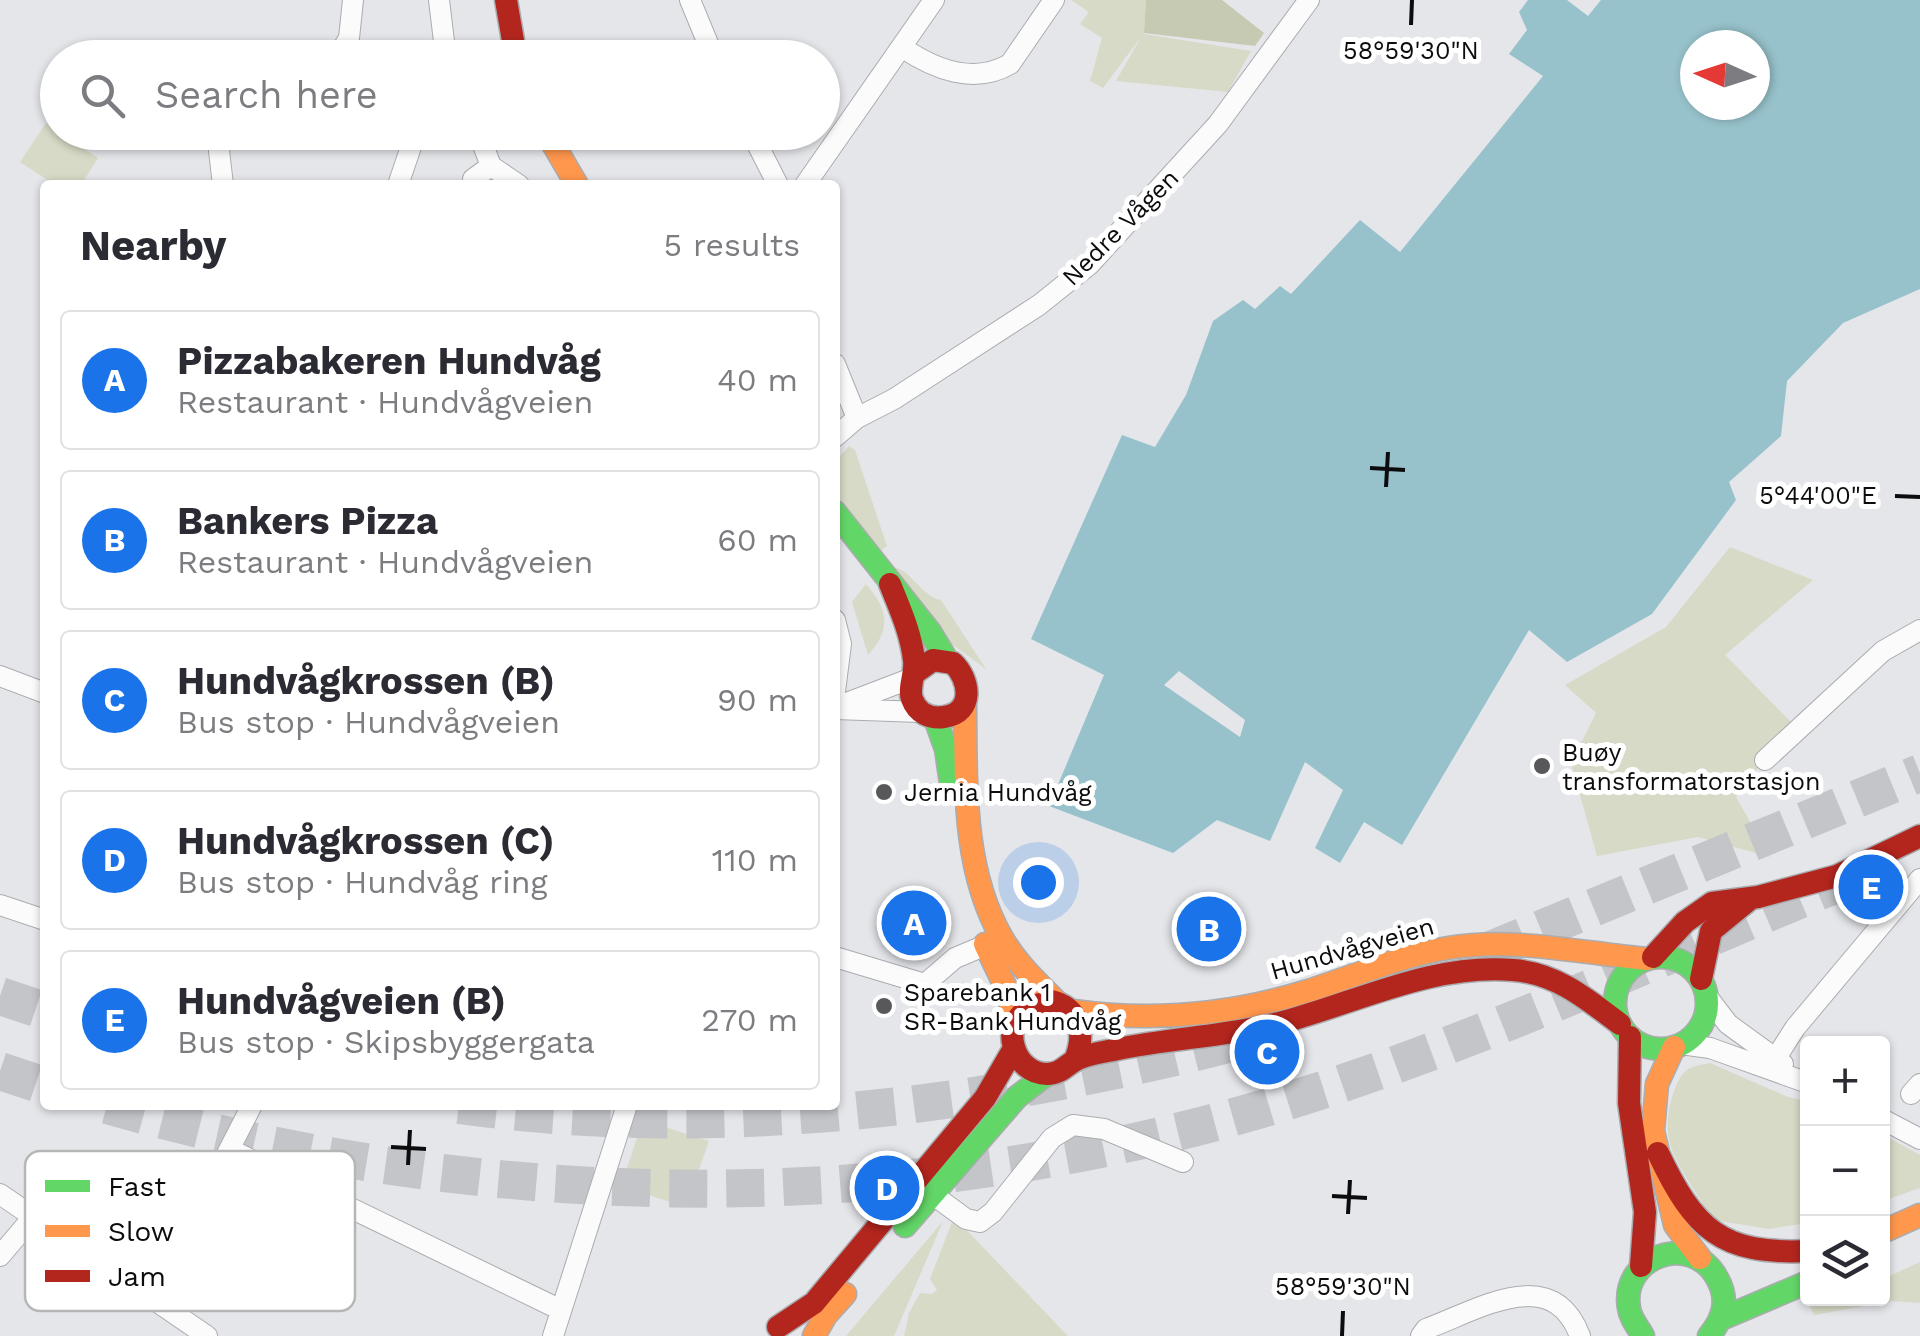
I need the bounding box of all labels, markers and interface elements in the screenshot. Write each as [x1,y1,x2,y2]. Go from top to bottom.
north arrow [1680,30,1770,120]
text: 58°59'30"N [1343,36,1479,65]
search box [40,40,840,150]
icon: search [75,68,130,123]
text: Search here [155,73,378,117]
street label: Nedre Vågen [1056,163,1184,291]
text: Nearby [80,221,227,270]
text: 5 results [663,226,800,264]
text: Pizzabakeren Hundvåg [177,339,601,383]
text: A [104,361,125,399]
text: 40 m [717,361,798,399]
text: Restaurant · Hundvågveien [177,383,593,421]
text: 5°44'00"E [1759,481,1877,510]
text: Bankers Pizza [177,499,438,543]
text: B [104,521,125,559]
text: 60 m [717,521,798,559]
text: Restaurant · Hundvågveien [177,543,593,581]
text: Hundvågkrossen (B) [177,659,555,703]
text: C [104,681,125,719]
text: 90 m [717,681,798,719]
text: Bus stop · Hundvågveien [177,703,560,741]
place label: Buøy transformatorstasjon [1562,738,1821,796]
marker: Buøy transformatorstasjon [1531,755,1553,777]
place label: Jernia Hundvåg [904,778,1092,807]
marker: Jernia Hundvåg [873,781,895,803]
text: Hundvågkrossen (C) [177,819,554,863]
text: D [103,841,126,879]
text: 110 m [712,841,798,879]
pin: E [1838,850,1904,924]
your location [1013,857,1064,908]
text: Bus stop · Hundvåg ring [177,863,548,901]
pin: A [882,886,946,960]
pin: B [1176,892,1242,966]
street label: Hundvågveien [1267,911,1437,986]
place label: Sparebank 1 SR-Bank Hundvåg [904,978,1122,1036]
text: Hundvågveien (B) [177,979,506,1023]
marker: Sparebank 1 SR-Bank Hundvåg [873,995,895,1017]
text: E [104,1001,125,1039]
text: 270 m [701,1001,798,1039]
pin: C [1234,1014,1300,1090]
text: Bus stop · Skipsbyggergata [177,1023,595,1061]
map controls [1800,1036,1890,1306]
button: + [1800,1036,1890,1126]
button: − [1800,1126,1890,1216]
pin: D [854,1150,920,1226]
legend [25,1151,355,1311]
text: Fast [108,1170,166,1203]
text: Slow [108,1215,174,1248]
button: layers [1800,1216,1890,1306]
text: Jam [108,1260,166,1293]
text: 58°59'30"N [1275,1272,1411,1301]

